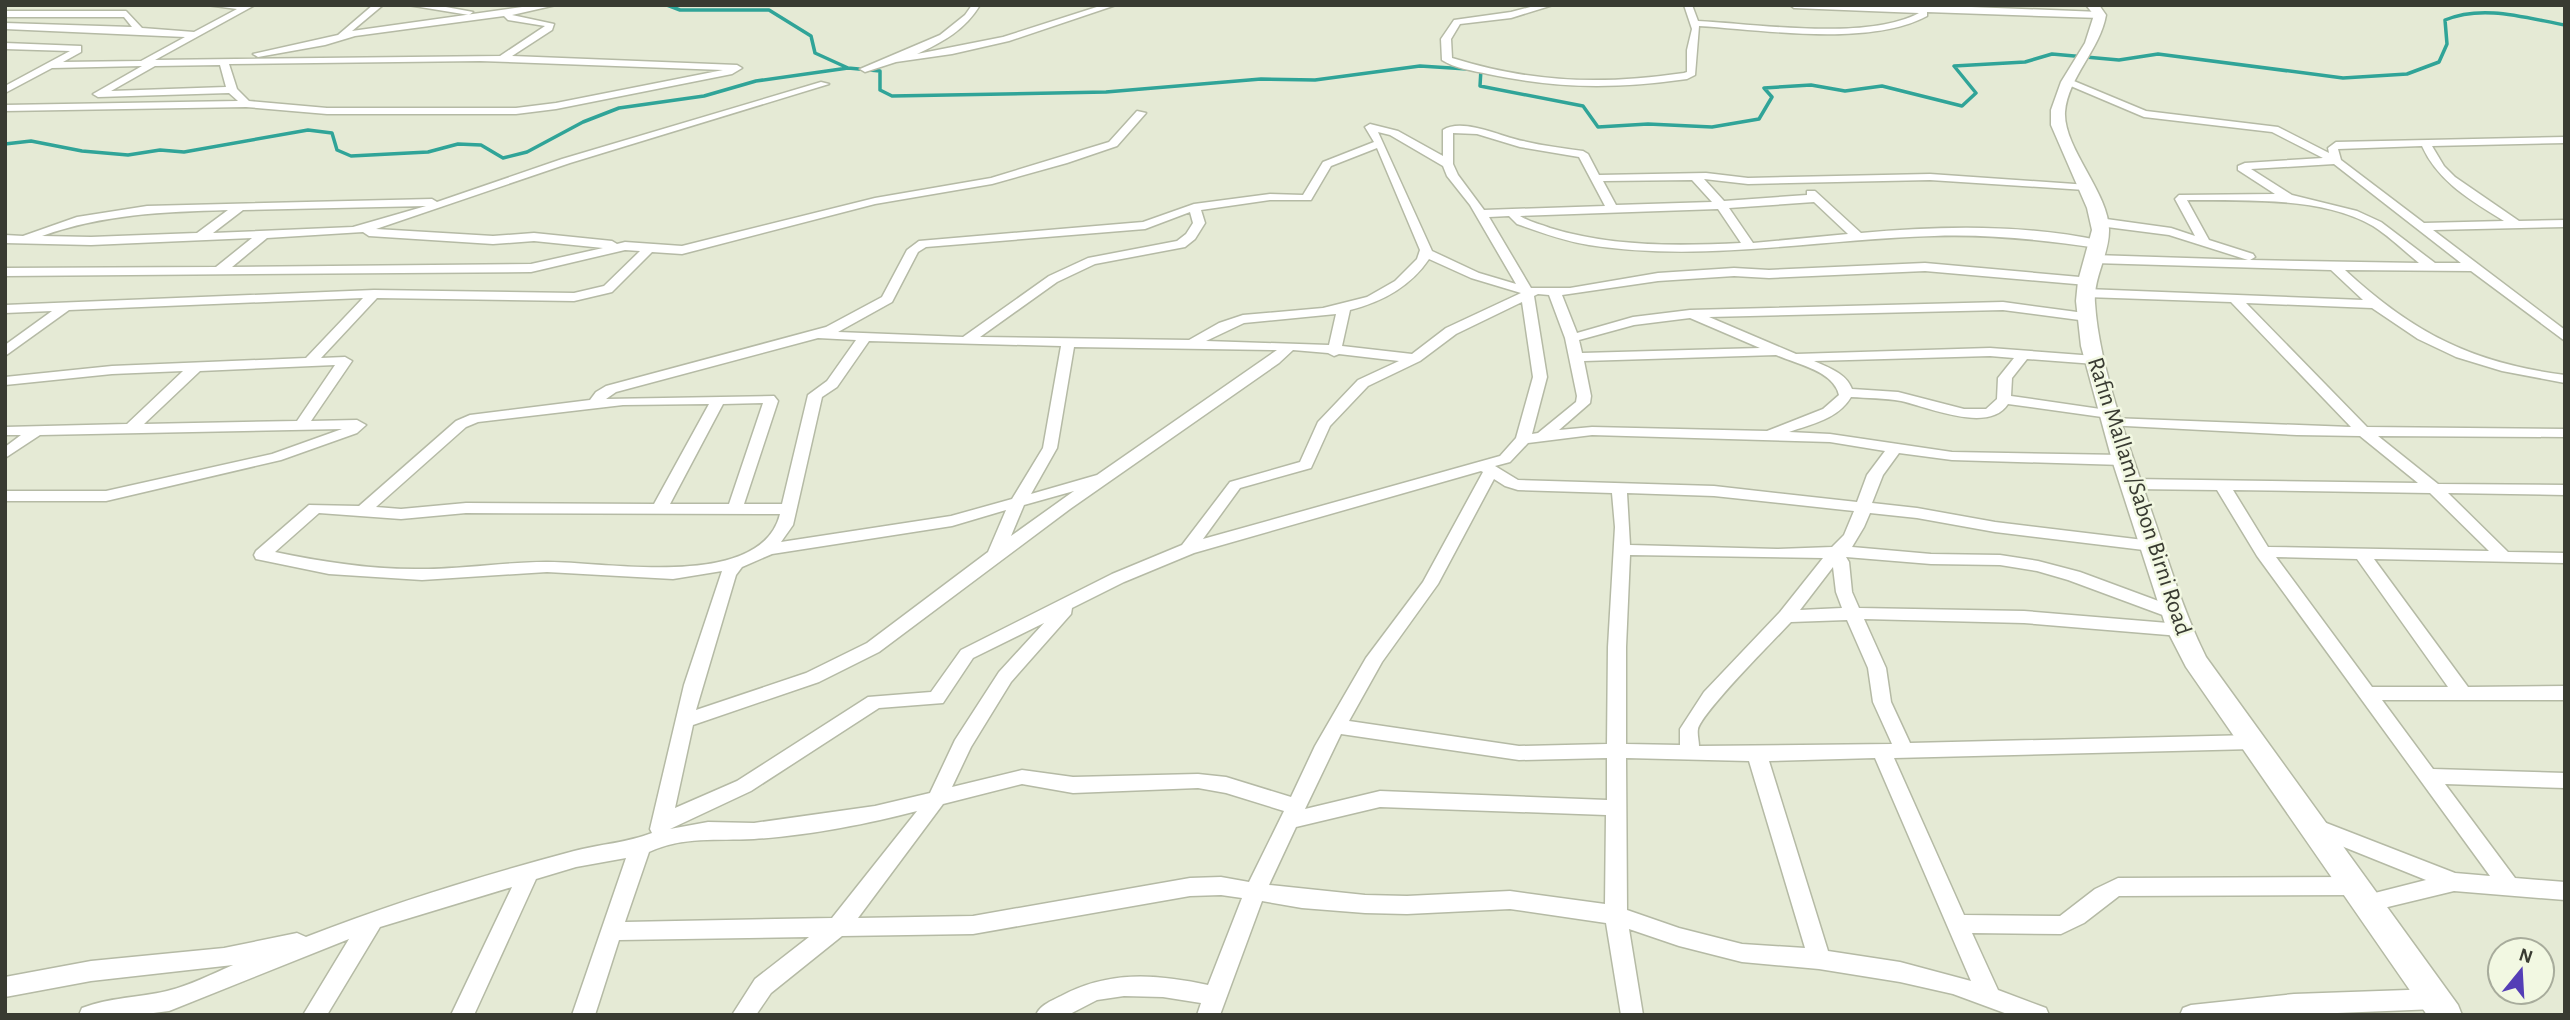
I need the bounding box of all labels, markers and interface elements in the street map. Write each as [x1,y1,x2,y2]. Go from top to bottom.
street label: Rafin Mallam/Sabon Birni Road [2083,354,2195,638]
north arrow [2486,936,2556,1006]
text: N [2517,945,2535,967]

